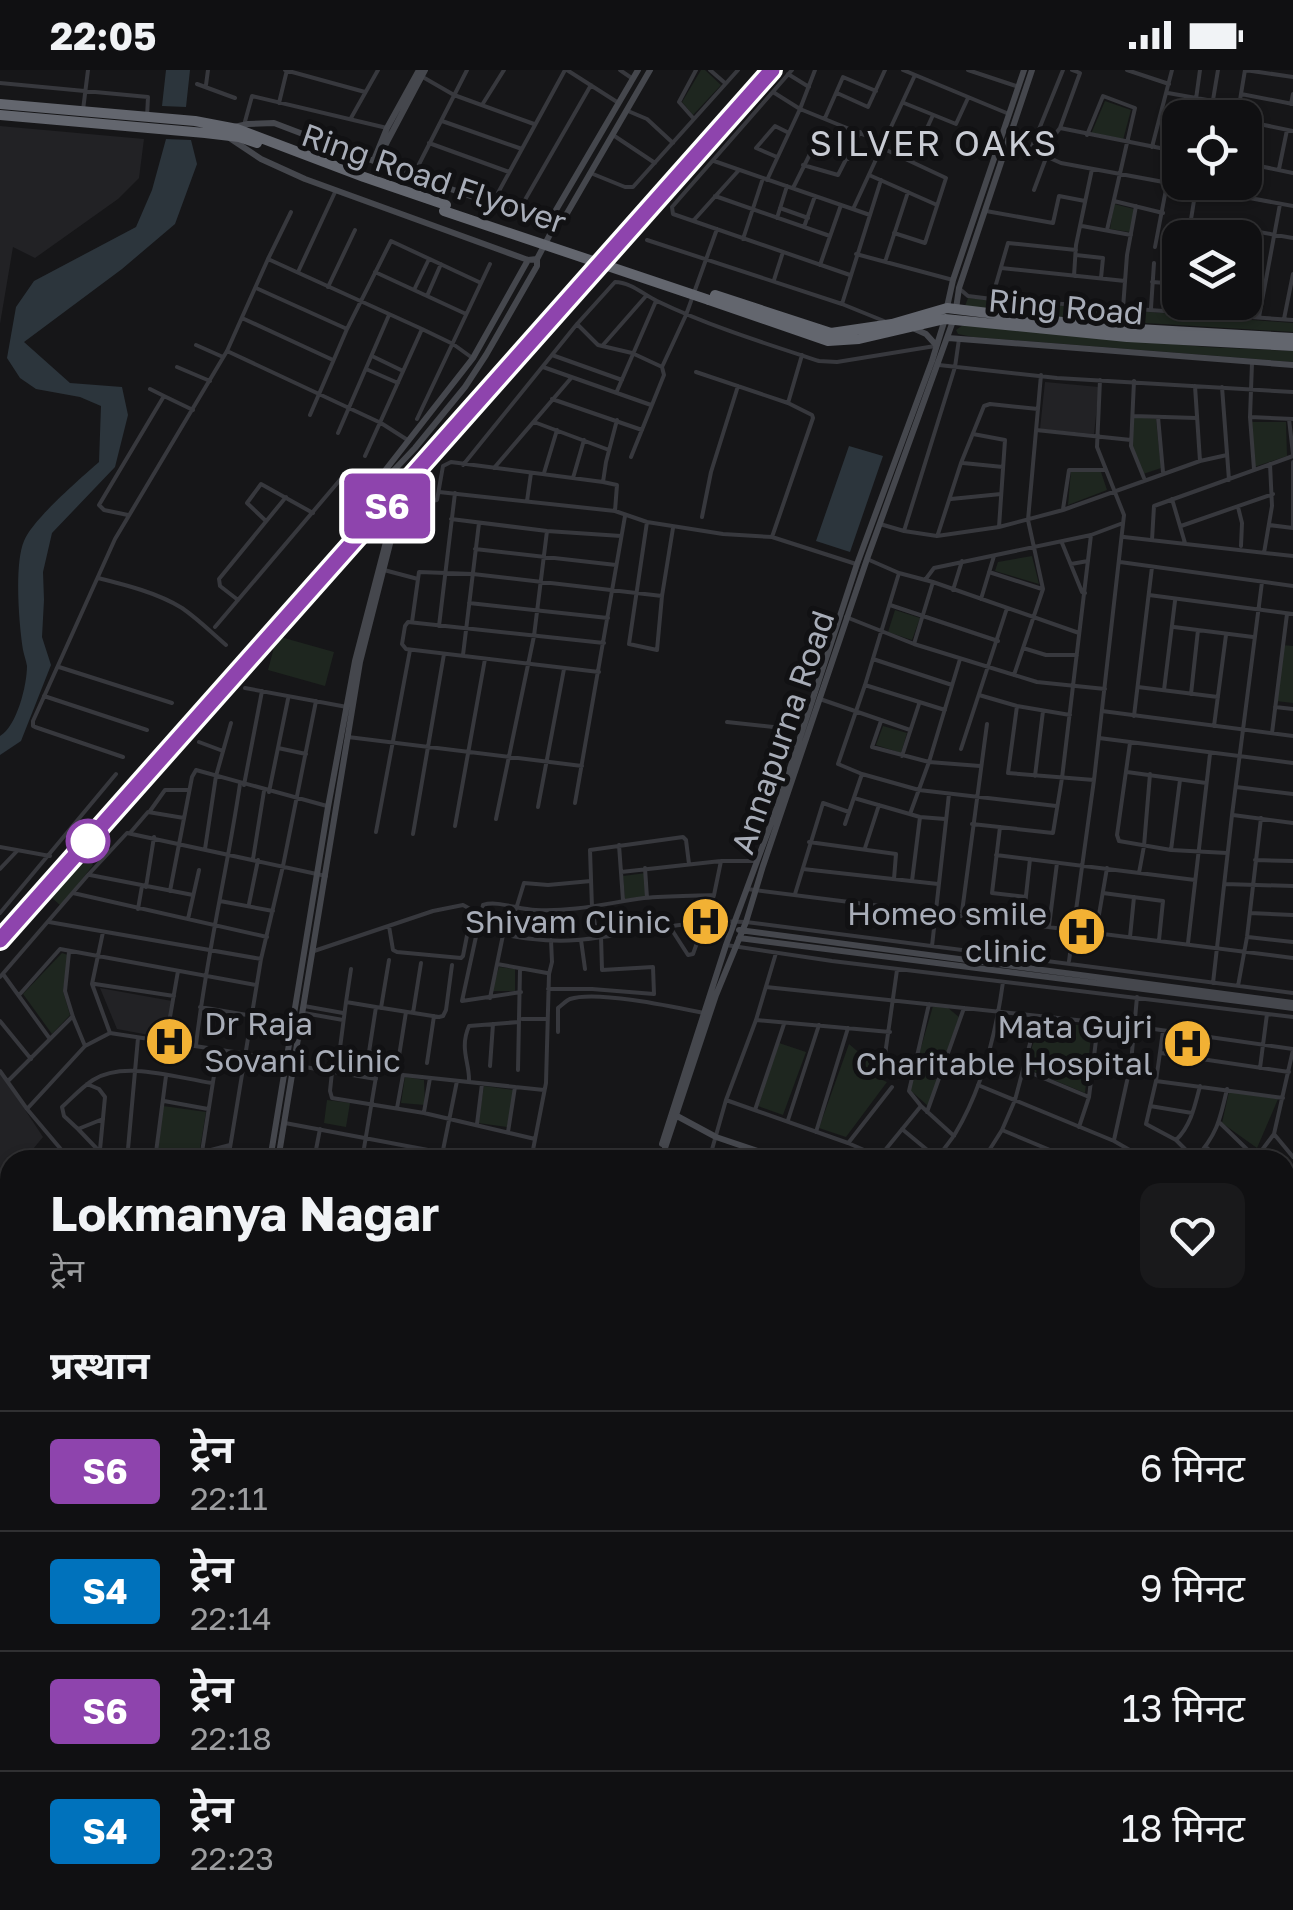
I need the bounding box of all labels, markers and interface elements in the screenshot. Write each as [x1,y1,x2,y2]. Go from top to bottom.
text: 22:05 [50,13,156,58]
map controls [1162,100,1262,320]
button: locate [1162,100,1262,200]
street label: Ring Road Flyover [297,115,571,241]
district label: SILVER OAKS [809,122,1059,164]
button: layers [1162,220,1262,320]
street label: Ring Road [987,280,1145,332]
line badge: S6 [342,474,432,538]
text: S6 [364,485,410,527]
street label: Annapurna Road [723,605,841,859]
unlabelled marker [67,820,109,862]
place label: Homeo smile clinic [847,894,1047,969]
hospital icon: Shivam Clinic [680,895,732,947]
place label: Shivam Clinic [465,902,671,940]
hospital icon: Homeo smile clinic [1056,905,1108,957]
place label: Dr Raja Sovani Clinic [204,1004,401,1079]
place label: Mata Gujri Charitable Hospital [856,1007,1153,1082]
hospital icon: Dr Raja Sovani Clinic [143,1015,195,1067]
hospital icon: Mata Gujri Charitable Hospital [1162,1018,1214,1070]
button: heart [1140,1183,1245,1288]
text: Lokmanya Nagar [50,1184,440,1242]
text: ट्रेन [50,1251,84,1289]
text: प्रस्थान [50,1342,150,1387]
text: ट्रेन [190,1426,234,1471]
text: 6 मिनट [1140,1445,1245,1490]
text: S6 [82,1450,128,1492]
text: 22:11 [190,1479,268,1517]
text: ट्रेन [190,1546,234,1591]
text: 9 मिनट [1140,1565,1245,1610]
text: S4 [82,1570,128,1612]
text: 22:14 [190,1599,272,1637]
text: ट्रेन [190,1666,234,1711]
text: 13 मिनट [1122,1685,1245,1730]
text: S6 [82,1690,128,1732]
text: 22:18 [190,1719,272,1757]
text: ट्रेन [190,1786,234,1831]
text: 18 मिनट [1121,1805,1245,1850]
text: S4 [82,1810,128,1852]
text: 22:23 [190,1839,274,1877]

